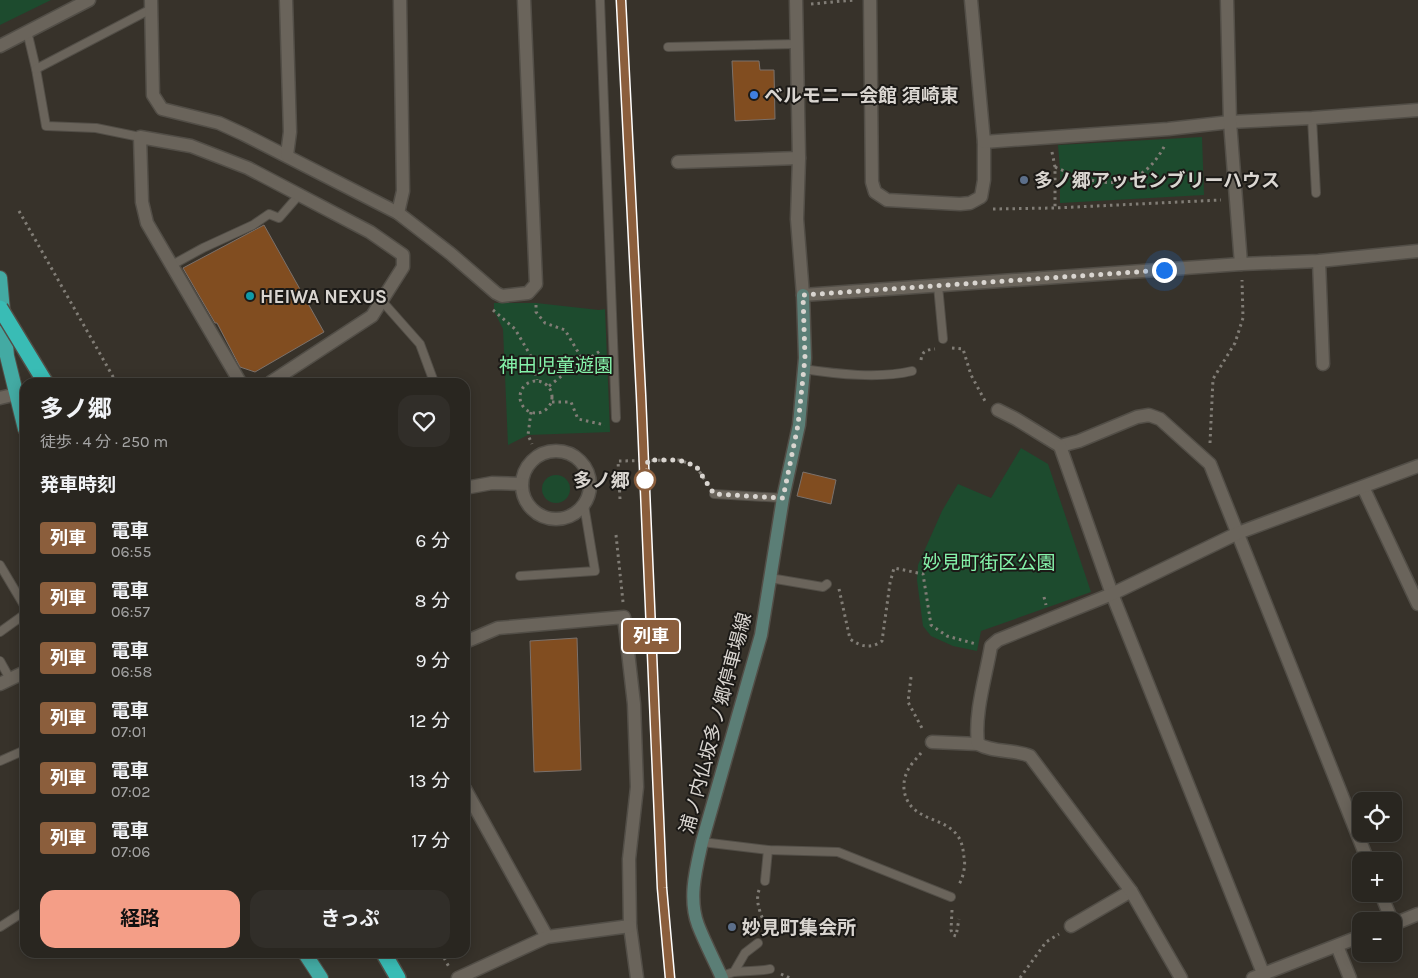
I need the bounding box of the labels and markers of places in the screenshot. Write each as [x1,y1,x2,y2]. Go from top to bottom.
place label: ベルモニー会館 須崎東 [764,85,959,107]
marker: ベルモニー会館 須崎東 [748,89,760,101]
place label: 多ノ郷アッセンブリーハウス [1034,170,1280,192]
marker: 多ノ郷アッセンブリーハウス [1018,174,1030,186]
place label: HEIWA NEXUS [260,286,387,308]
marker: HEIWA NEXUS [244,290,256,302]
marker: 多ノ郷 [634,469,656,491]
place label: 多ノ郷 [573,470,630,492]
place label: 妙見町集会所 [742,917,856,939]
marker: 妙見町集会所 [726,921,738,933]

